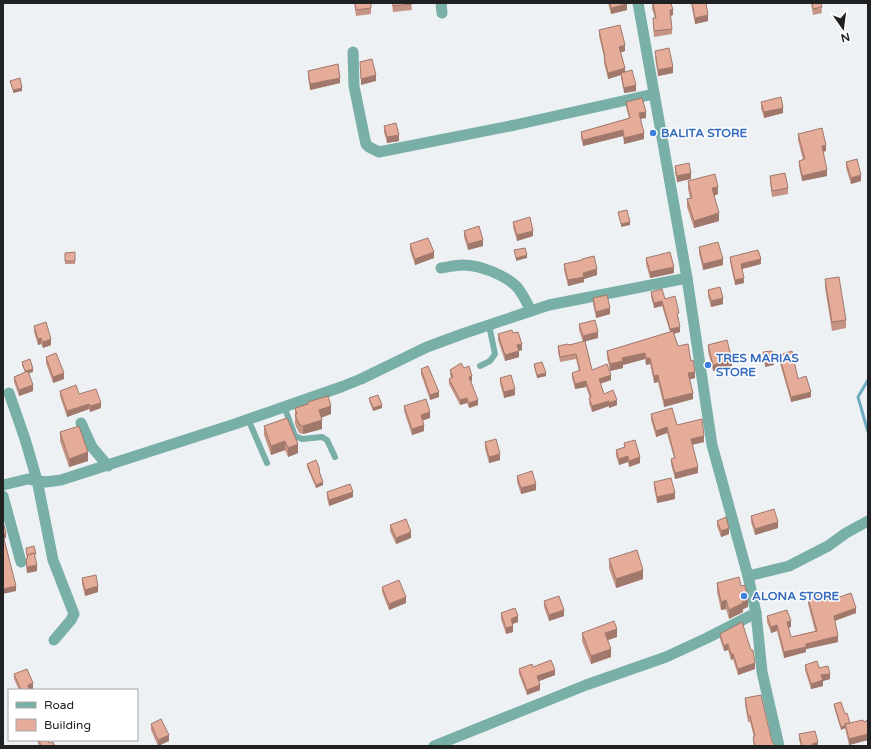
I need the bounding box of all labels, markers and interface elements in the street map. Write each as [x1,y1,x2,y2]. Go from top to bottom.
north arrow [823,8,863,48]
text: N [839,30,851,45]
place label: BALITA STORE [661,126,747,140]
marker: BALITA STORE [648,128,658,138]
place label: TRES MARIAS STORE [715,351,799,379]
marker: TRES MARIAS STORE [703,360,713,370]
place label: ALONA STORE [752,589,840,603]
marker: ALONA STORE [739,591,749,601]
legend [8,689,138,741]
text: Road [44,698,74,712]
text: Building [44,718,91,732]

